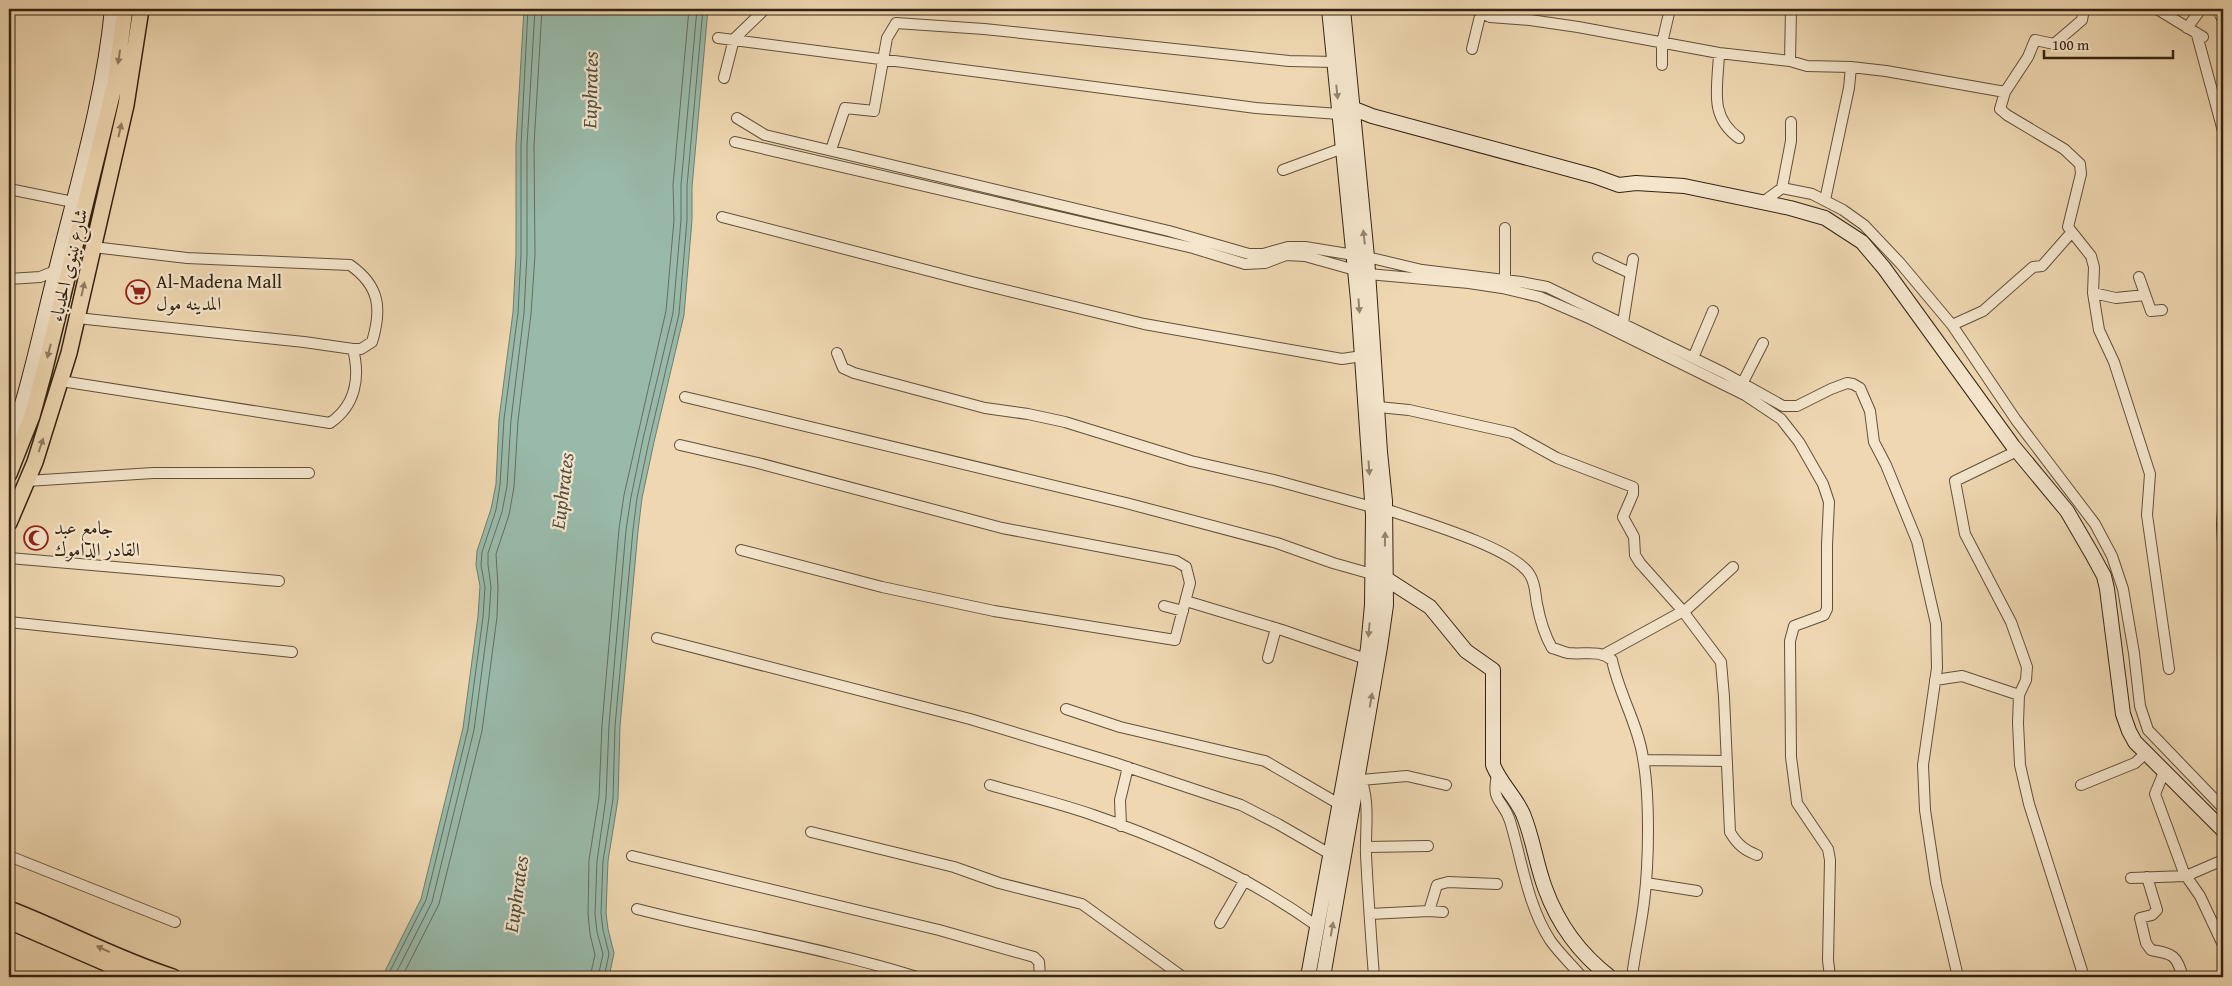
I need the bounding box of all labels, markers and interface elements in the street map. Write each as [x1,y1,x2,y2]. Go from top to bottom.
scale bar [2044,28,2173,60]
text: 100 m [2052,34,2090,55]
one-way arrow [115,49,123,65]
water label: Euphrates [574,50,605,130]
one-way arrow [1333,84,1341,100]
one-way arrow [116,123,124,138]
street label: شارع نينوى الحدباء [41,206,97,325]
one-way arrow [1360,229,1368,245]
place label: Al-Madena Mall المدينه مول [156,267,282,317]
supermarket icon: Al-Madena Mall المدينه مول [125,279,151,305]
one-way arrow [80,280,88,296]
one-way arrow [1355,298,1363,314]
one-way arrow [45,344,53,359]
one-way arrow [37,438,45,453]
water label: Euphrates [542,450,581,532]
one-way arrow [1366,460,1374,476]
place label: جامع عبد القادر الداموك [54,513,140,563]
mosque icon: جامع عبد القادر الداموك [23,525,49,551]
one-way arrow [1381,530,1389,546]
one-way arrow [1365,623,1373,639]
one-way arrow [1368,692,1376,708]
water label: Euphrates [496,853,535,935]
one-way arrow [1328,921,1336,937]
one-way arrow [96,944,111,953]

